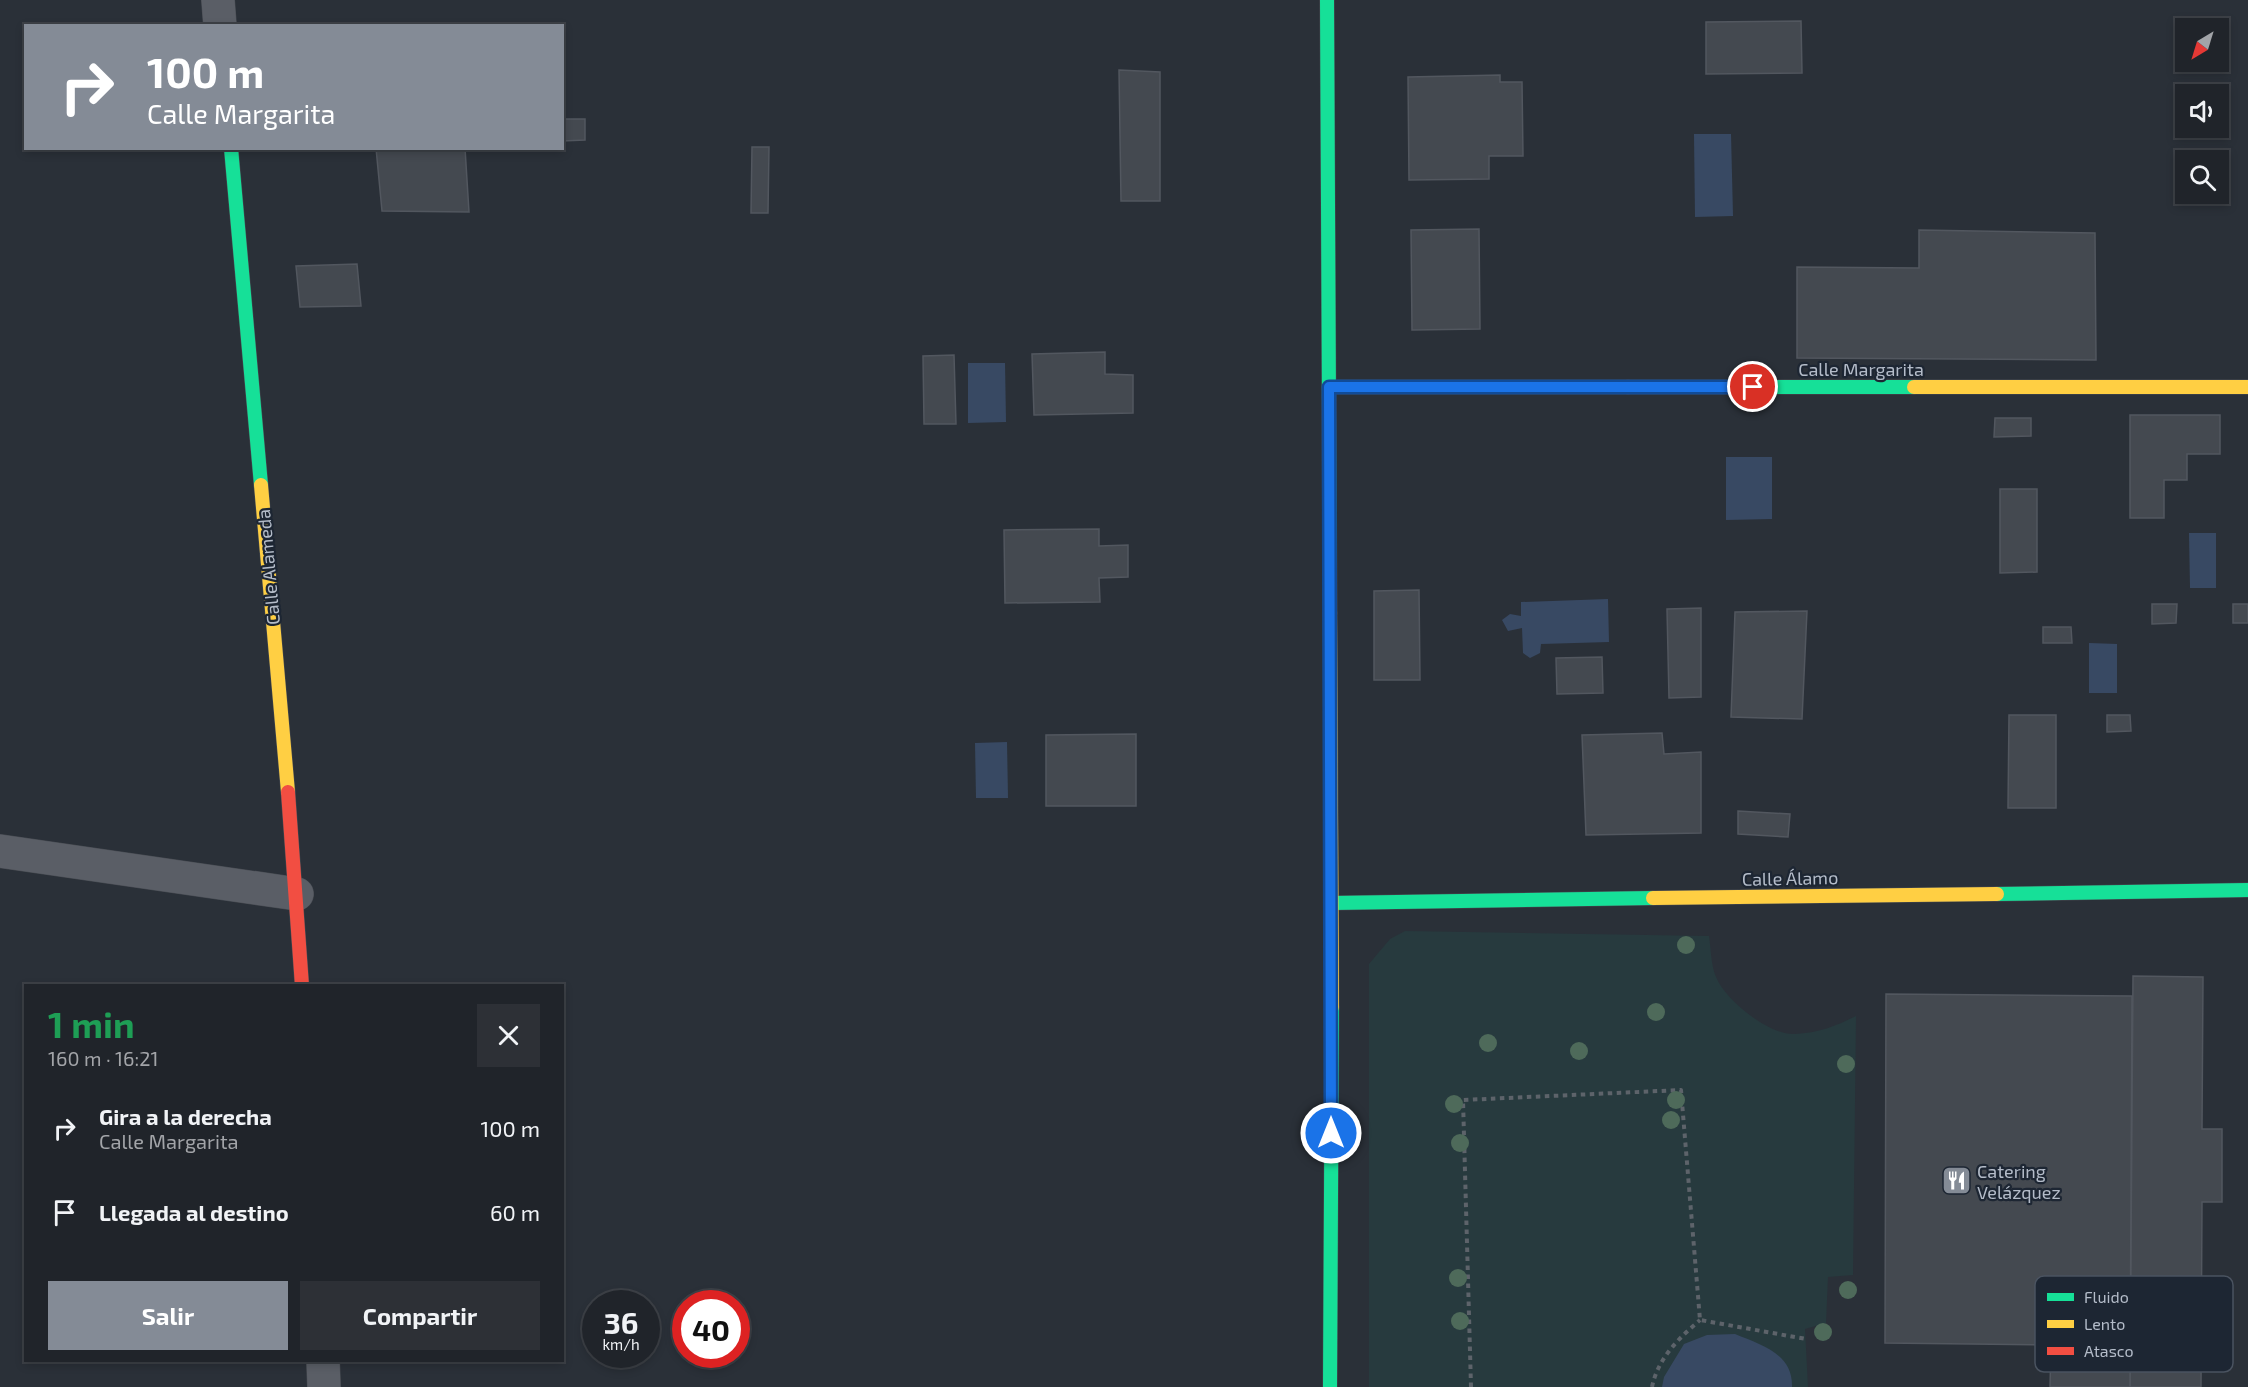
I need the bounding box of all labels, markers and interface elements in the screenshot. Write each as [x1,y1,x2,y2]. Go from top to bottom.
north arrow [2175,18,2229,72]
map controls [2175,18,2229,204]
text: 100 m [147,46,264,96]
icon: right [48,48,126,126]
button: sound [2175,84,2229,138]
text: Calle Margarita [147,97,335,129]
button: search [2175,150,2229,204]
street label: Calle Margarita [1798,358,1924,380]
pin [1727,361,1778,412]
icon: arrive [1736,370,1769,403]
street label: Calle Alameda [252,508,284,626]
street label: Calle Álamo [1742,866,1838,890]
text: 1 min [48,1002,135,1045]
button: close [477,1004,540,1067]
text: 160 m · 16:21 [48,1046,158,1070]
position arrow [1299,1101,1363,1165]
text: Gira a la derecha [99,1103,272,1129]
icon: right [48,1112,81,1145]
text: 100 m [481,1115,540,1141]
text: Calle Margarita [99,1129,239,1153]
place label: Catering Velázquez [1977,1160,2061,1203]
restaurant icon: Catering Velázquez [1940,1165,1972,1197]
icon: arrive [48,1196,81,1229]
text: Llegada al destino [99,1199,289,1225]
text: 60 m [490,1199,540,1225]
legend [2035,1276,2233,1372]
button: Salir [48,1281,288,1350]
button: Compartir [300,1281,540,1350]
text: Fluido [2084,1287,2129,1306]
speed limit sign: 40 [672,1290,750,1368]
text: 36 [604,1304,638,1340]
text: Lento [2084,1314,2125,1333]
text: km/h [602,1335,640,1353]
text: Atasco [2084,1341,2134,1360]

